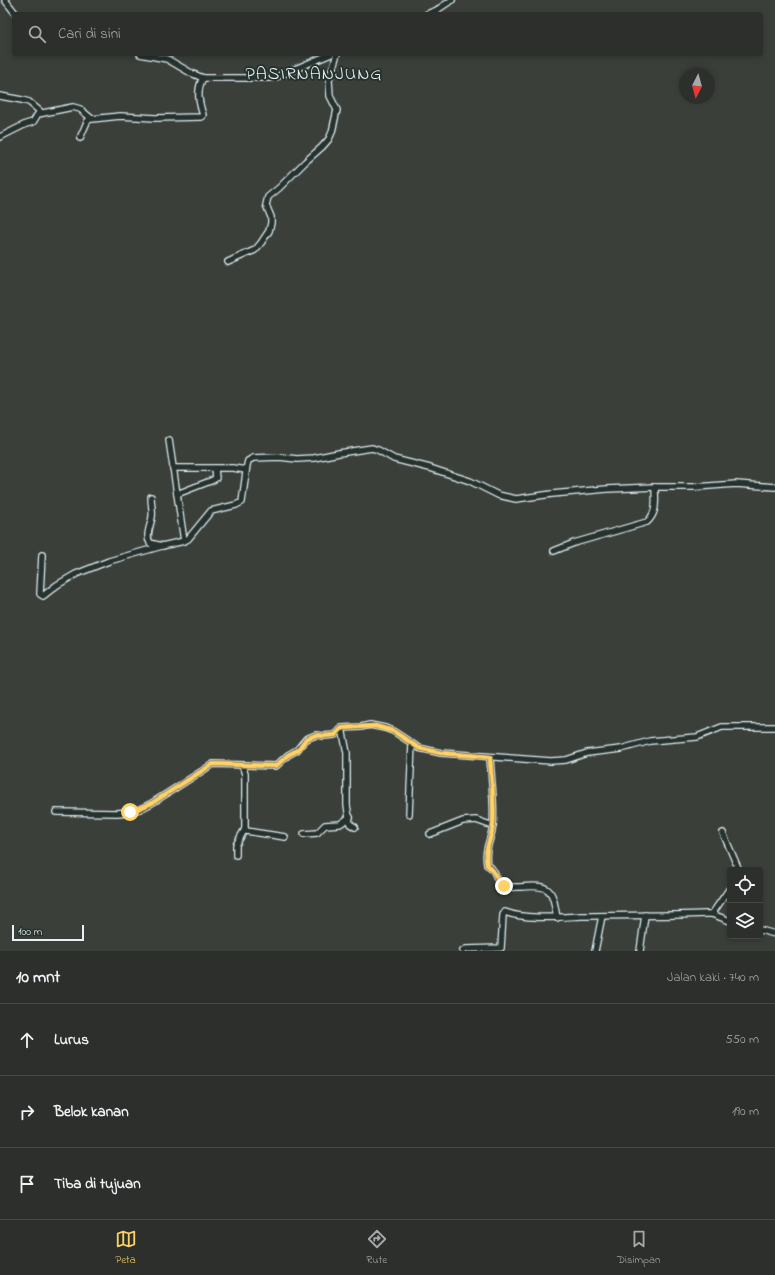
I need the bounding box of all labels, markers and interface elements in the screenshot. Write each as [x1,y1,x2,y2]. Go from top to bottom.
search box [12,12,763,56]
icon: search [26,23,48,45]
text: Cari di sini [58,23,121,45]
district label: PASIRNANJUNG [245,62,383,88]
north arrow [679,68,715,104]
route start [121,803,139,821]
map controls [727,867,763,939]
button: locate [727,867,763,903]
route end [495,877,513,895]
button: layers [727,903,763,939]
scale bar [12,923,84,942]
text: 100 m [18,924,42,940]
text: 10 mnt [16,965,60,990]
text: Jalan kaki · 740 m [667,968,759,987]
icon: ahead [16,1029,38,1051]
text: Lurus [54,1029,89,1051]
text: 550 m [725,1030,759,1049]
icon: right [16,1101,38,1123]
text: Belok kanan [54,1101,129,1123]
text: 190 m [732,1102,759,1121]
icon: arrive [16,1173,38,1195]
text: Tiba di tujuan [54,1173,141,1195]
tab: Peta [115,1228,137,1268]
tab: Rute [366,1228,388,1268]
tab: Disimpan [617,1228,660,1268]

